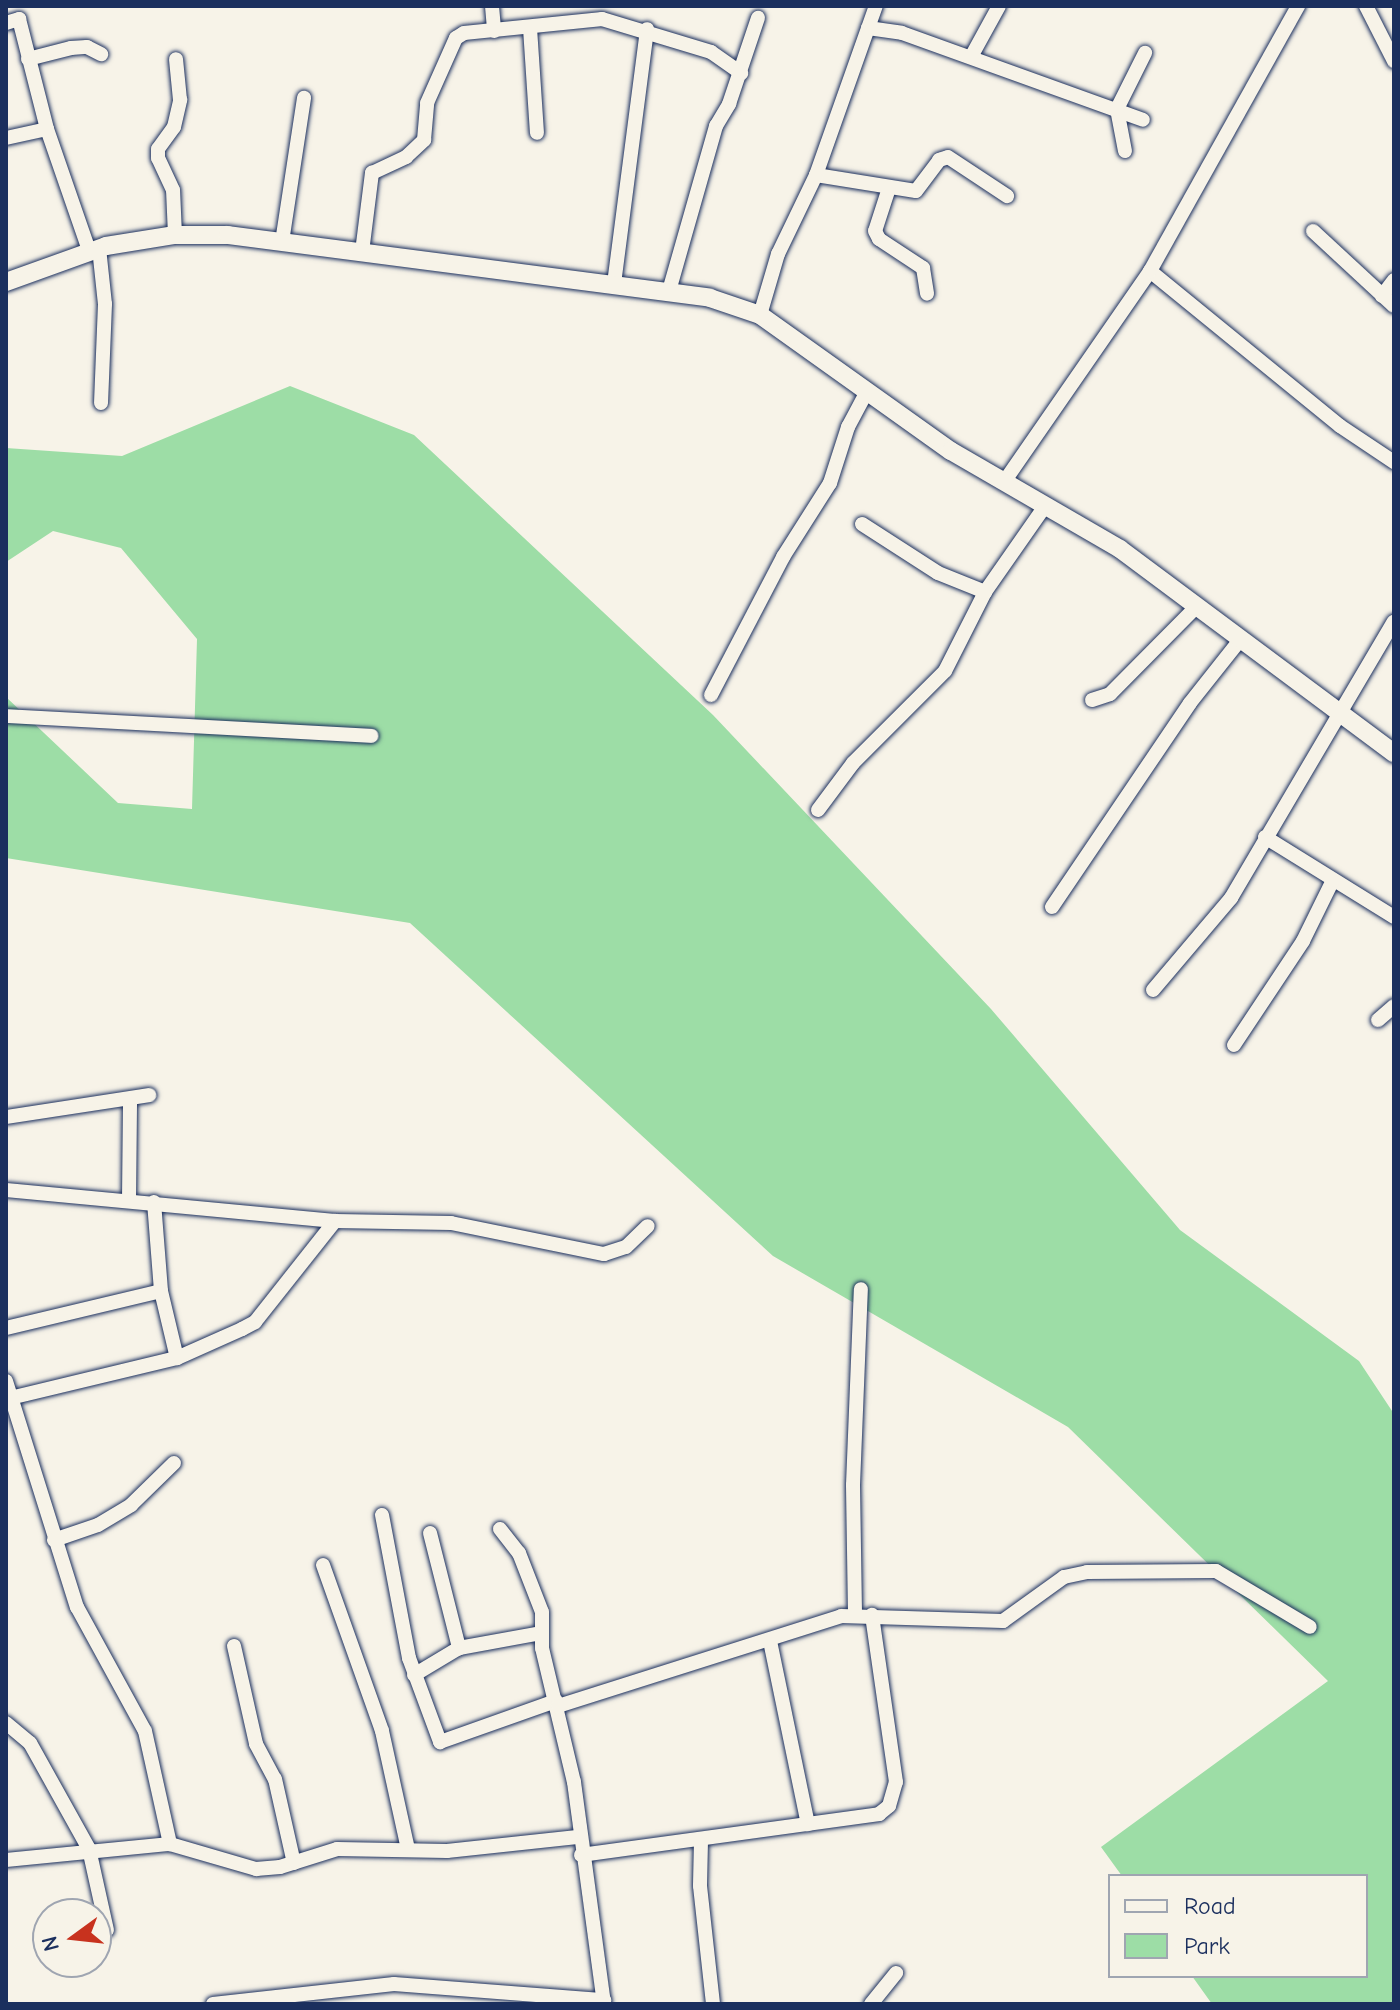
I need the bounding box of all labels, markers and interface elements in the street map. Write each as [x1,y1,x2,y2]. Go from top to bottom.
legend [1108,1874,1368,1978]
text: Road [1184,1892,1236,1920]
north arrow [32,1898,112,1978]
text: Park [1184,1932,1230,1960]
text: N [36,1933,65,1954]

